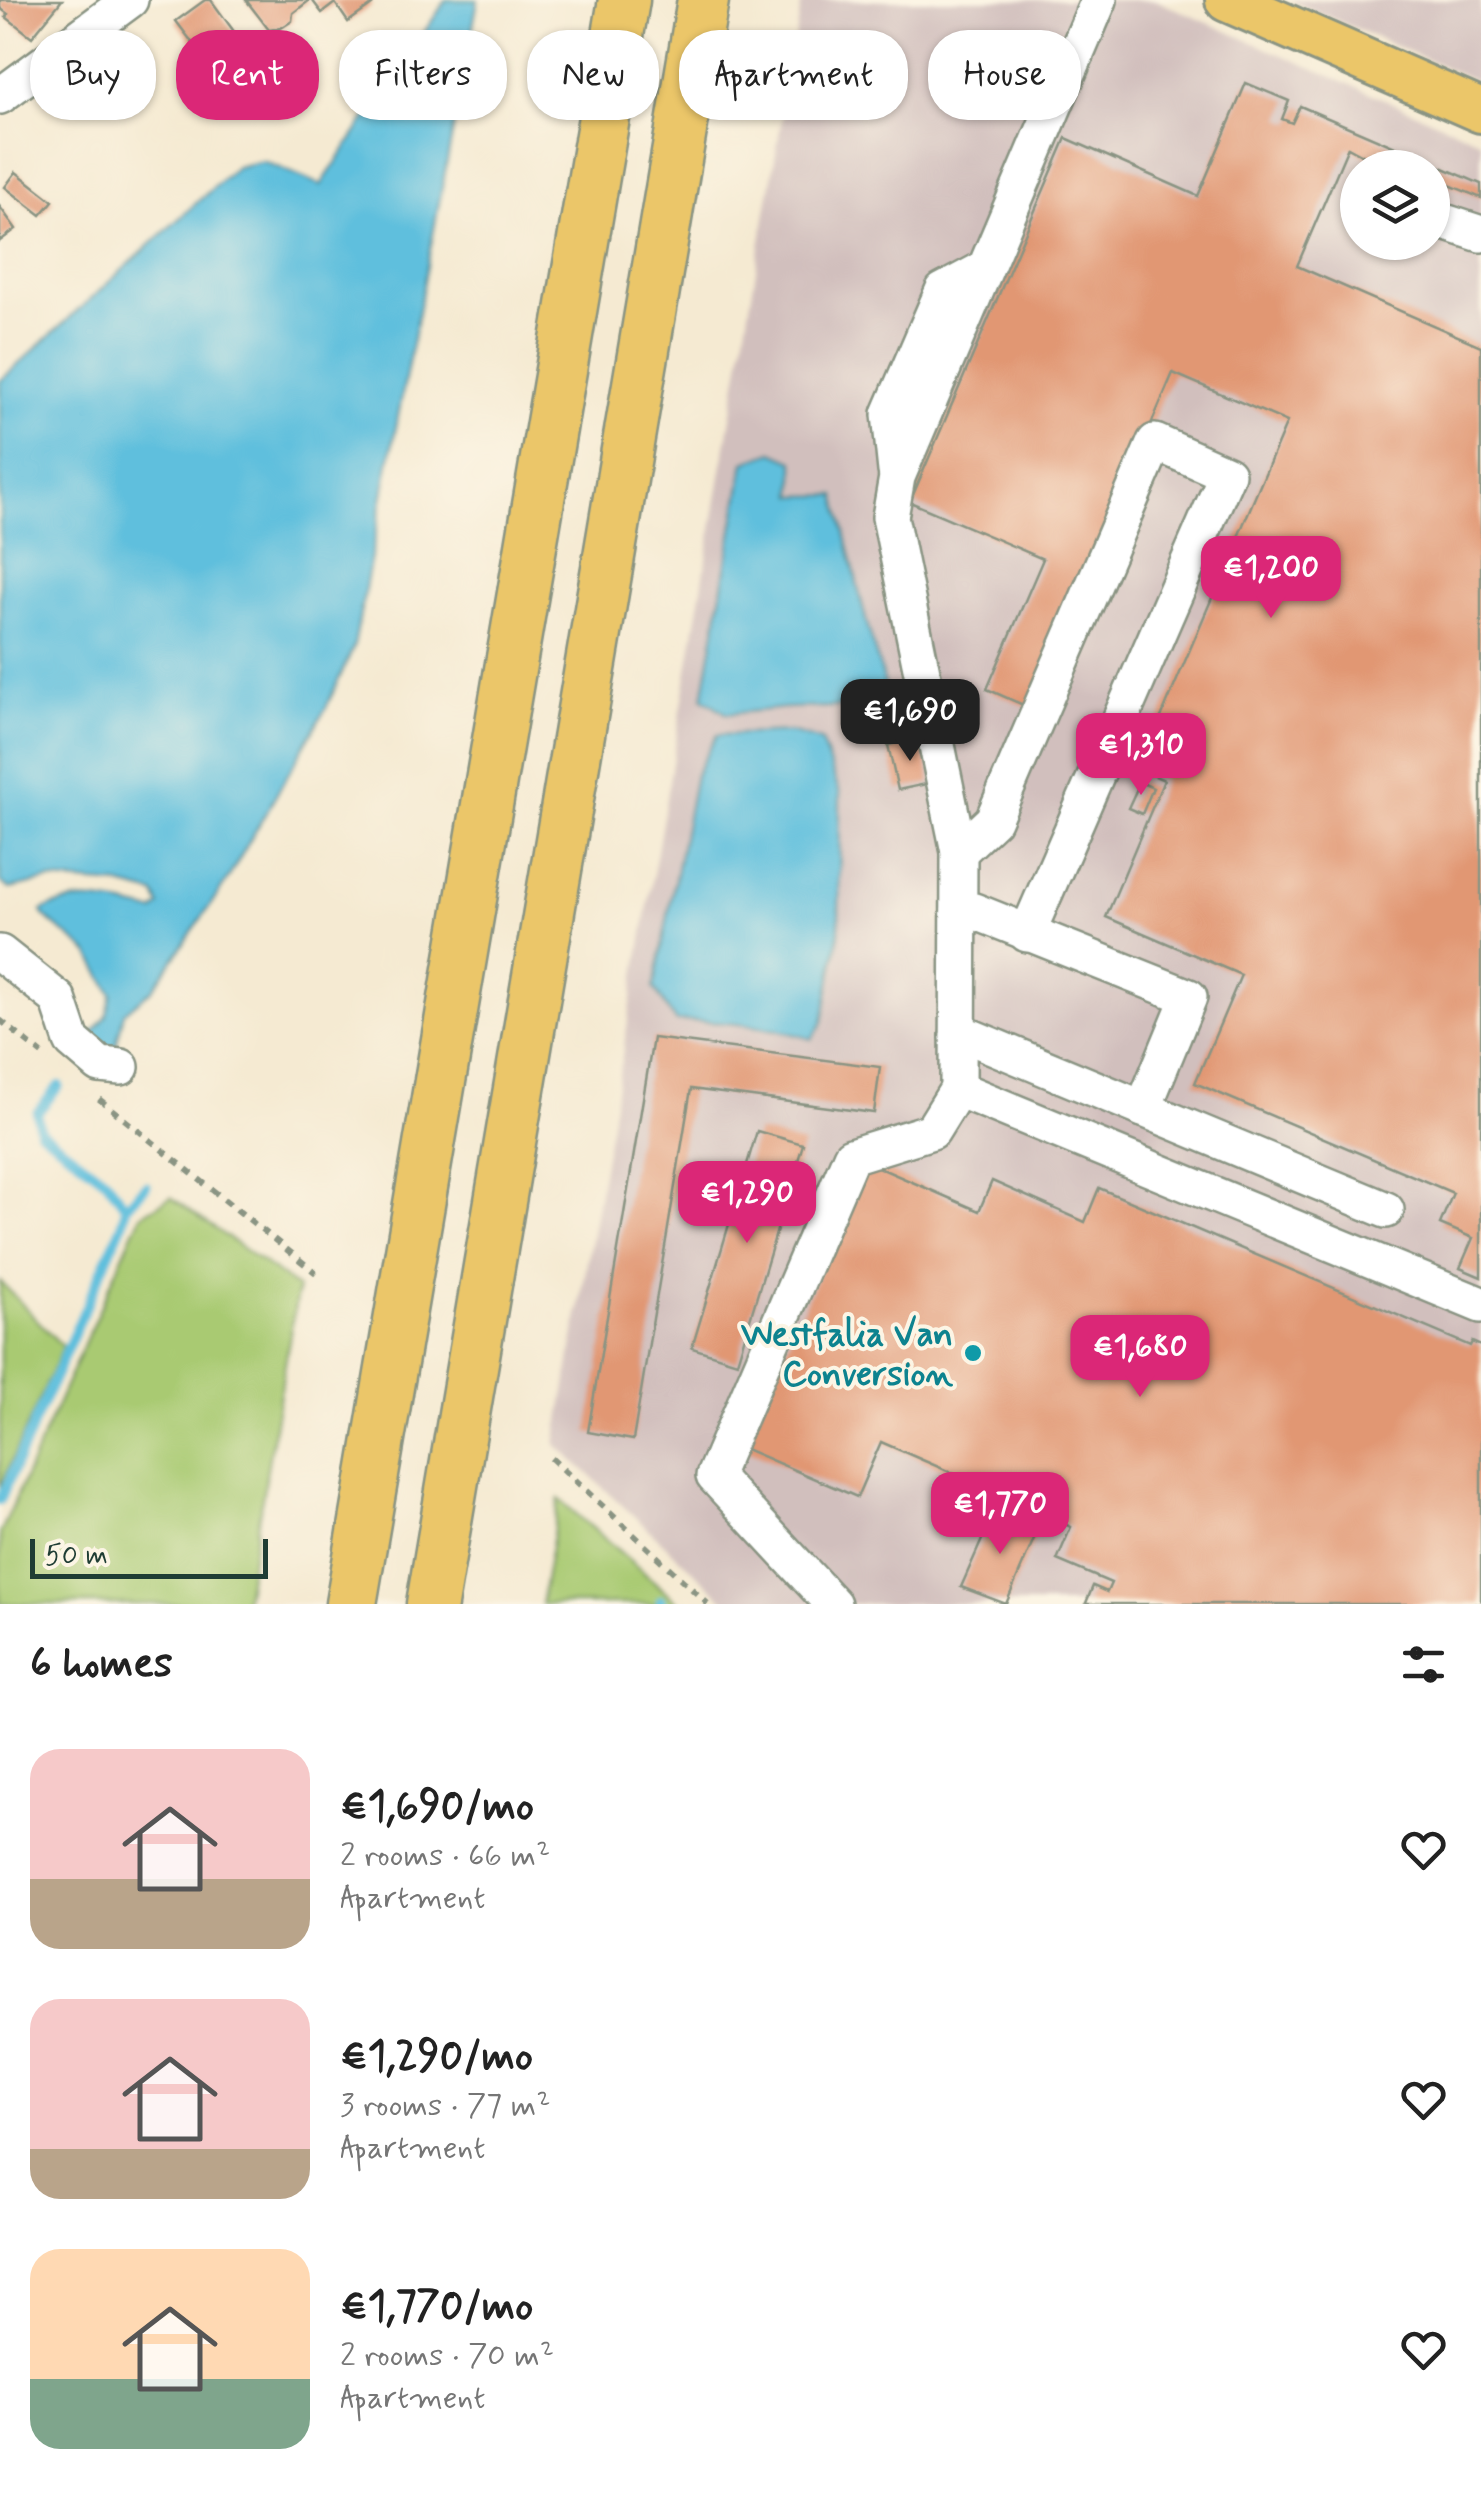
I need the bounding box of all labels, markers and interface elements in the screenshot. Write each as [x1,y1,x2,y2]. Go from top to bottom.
chip: Buy [30,30,156,120]
chip: Rent [176,30,319,120]
chip: Filters [339,30,507,120]
chip: New [527,30,659,120]
chip: Apartment [679,30,908,120]
chip: House [928,30,1081,120]
map controls [1340,150,1450,260]
button: layers [1340,150,1450,260]
pin: €1,200 [1190,536,1352,621]
text: €1,200 [1223,547,1319,589]
pin: €1,690 [829,679,991,764]
text: €1,690 [863,690,957,732]
pin: €1,310 [1060,713,1222,798]
text: €1,310 [1098,724,1184,766]
pin: €1,290 [666,1161,828,1246]
text: €1,290 [700,1172,794,1214]
place label: Westfalia Van Conversion [741,1312,954,1398]
pin: €1,680 [1059,1315,1221,1400]
text: €1,680 [1092,1326,1188,1368]
marker: Westfalia Van Conversion [962,1342,984,1364]
pin: €1,770 [919,1472,1081,1557]
text: €1,770 [953,1483,1047,1525]
scale bar [30,1534,268,1578]
text: 50 m [45,1538,108,1575]
text: 6 homes [30,1637,173,1692]
icon: filters [1396,1637,1451,1692]
text: €1,690/mo [340,1780,534,1835]
icon: home [110,1789,230,1909]
icon: heart [1396,1822,1451,1877]
text: 2 rooms · 66 m² [340,1835,550,1877]
text: Apartment [340,1877,485,1919]
text: €1,290/mo [340,2030,533,2085]
icon: home [110,2039,230,2159]
icon: heart [1396,2072,1451,2127]
text: 3 rooms · 77 m² [340,2085,551,2127]
text: Apartment [340,2127,485,2169]
text: €1,770/mo [340,2280,533,2335]
icon: home [110,2289,230,2409]
icon: heart [1396,2322,1451,2377]
text: 2 rooms · 70 m² [340,2335,554,2377]
text: Apartment [340,2377,485,2419]

